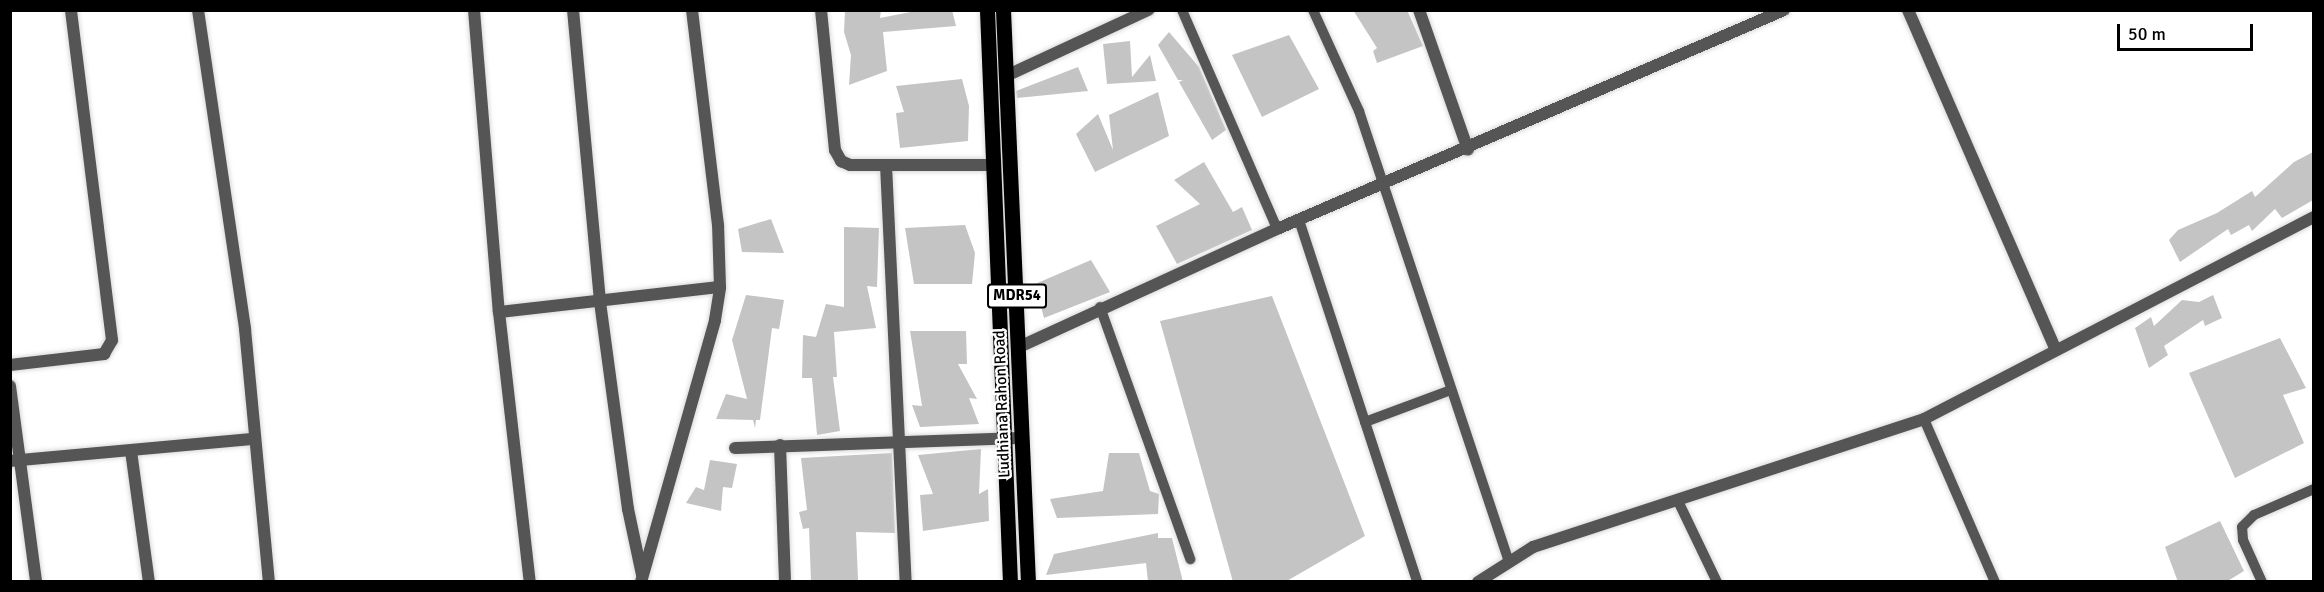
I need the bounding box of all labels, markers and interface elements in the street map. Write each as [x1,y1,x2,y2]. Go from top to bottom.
scale bar [2120,12,2256,50]
text: 50 m [2128,23,2166,45]
road number: MDR54 [987,284,1047,308]
street label: Ludhiana Rahon Road [990,330,1014,478]

